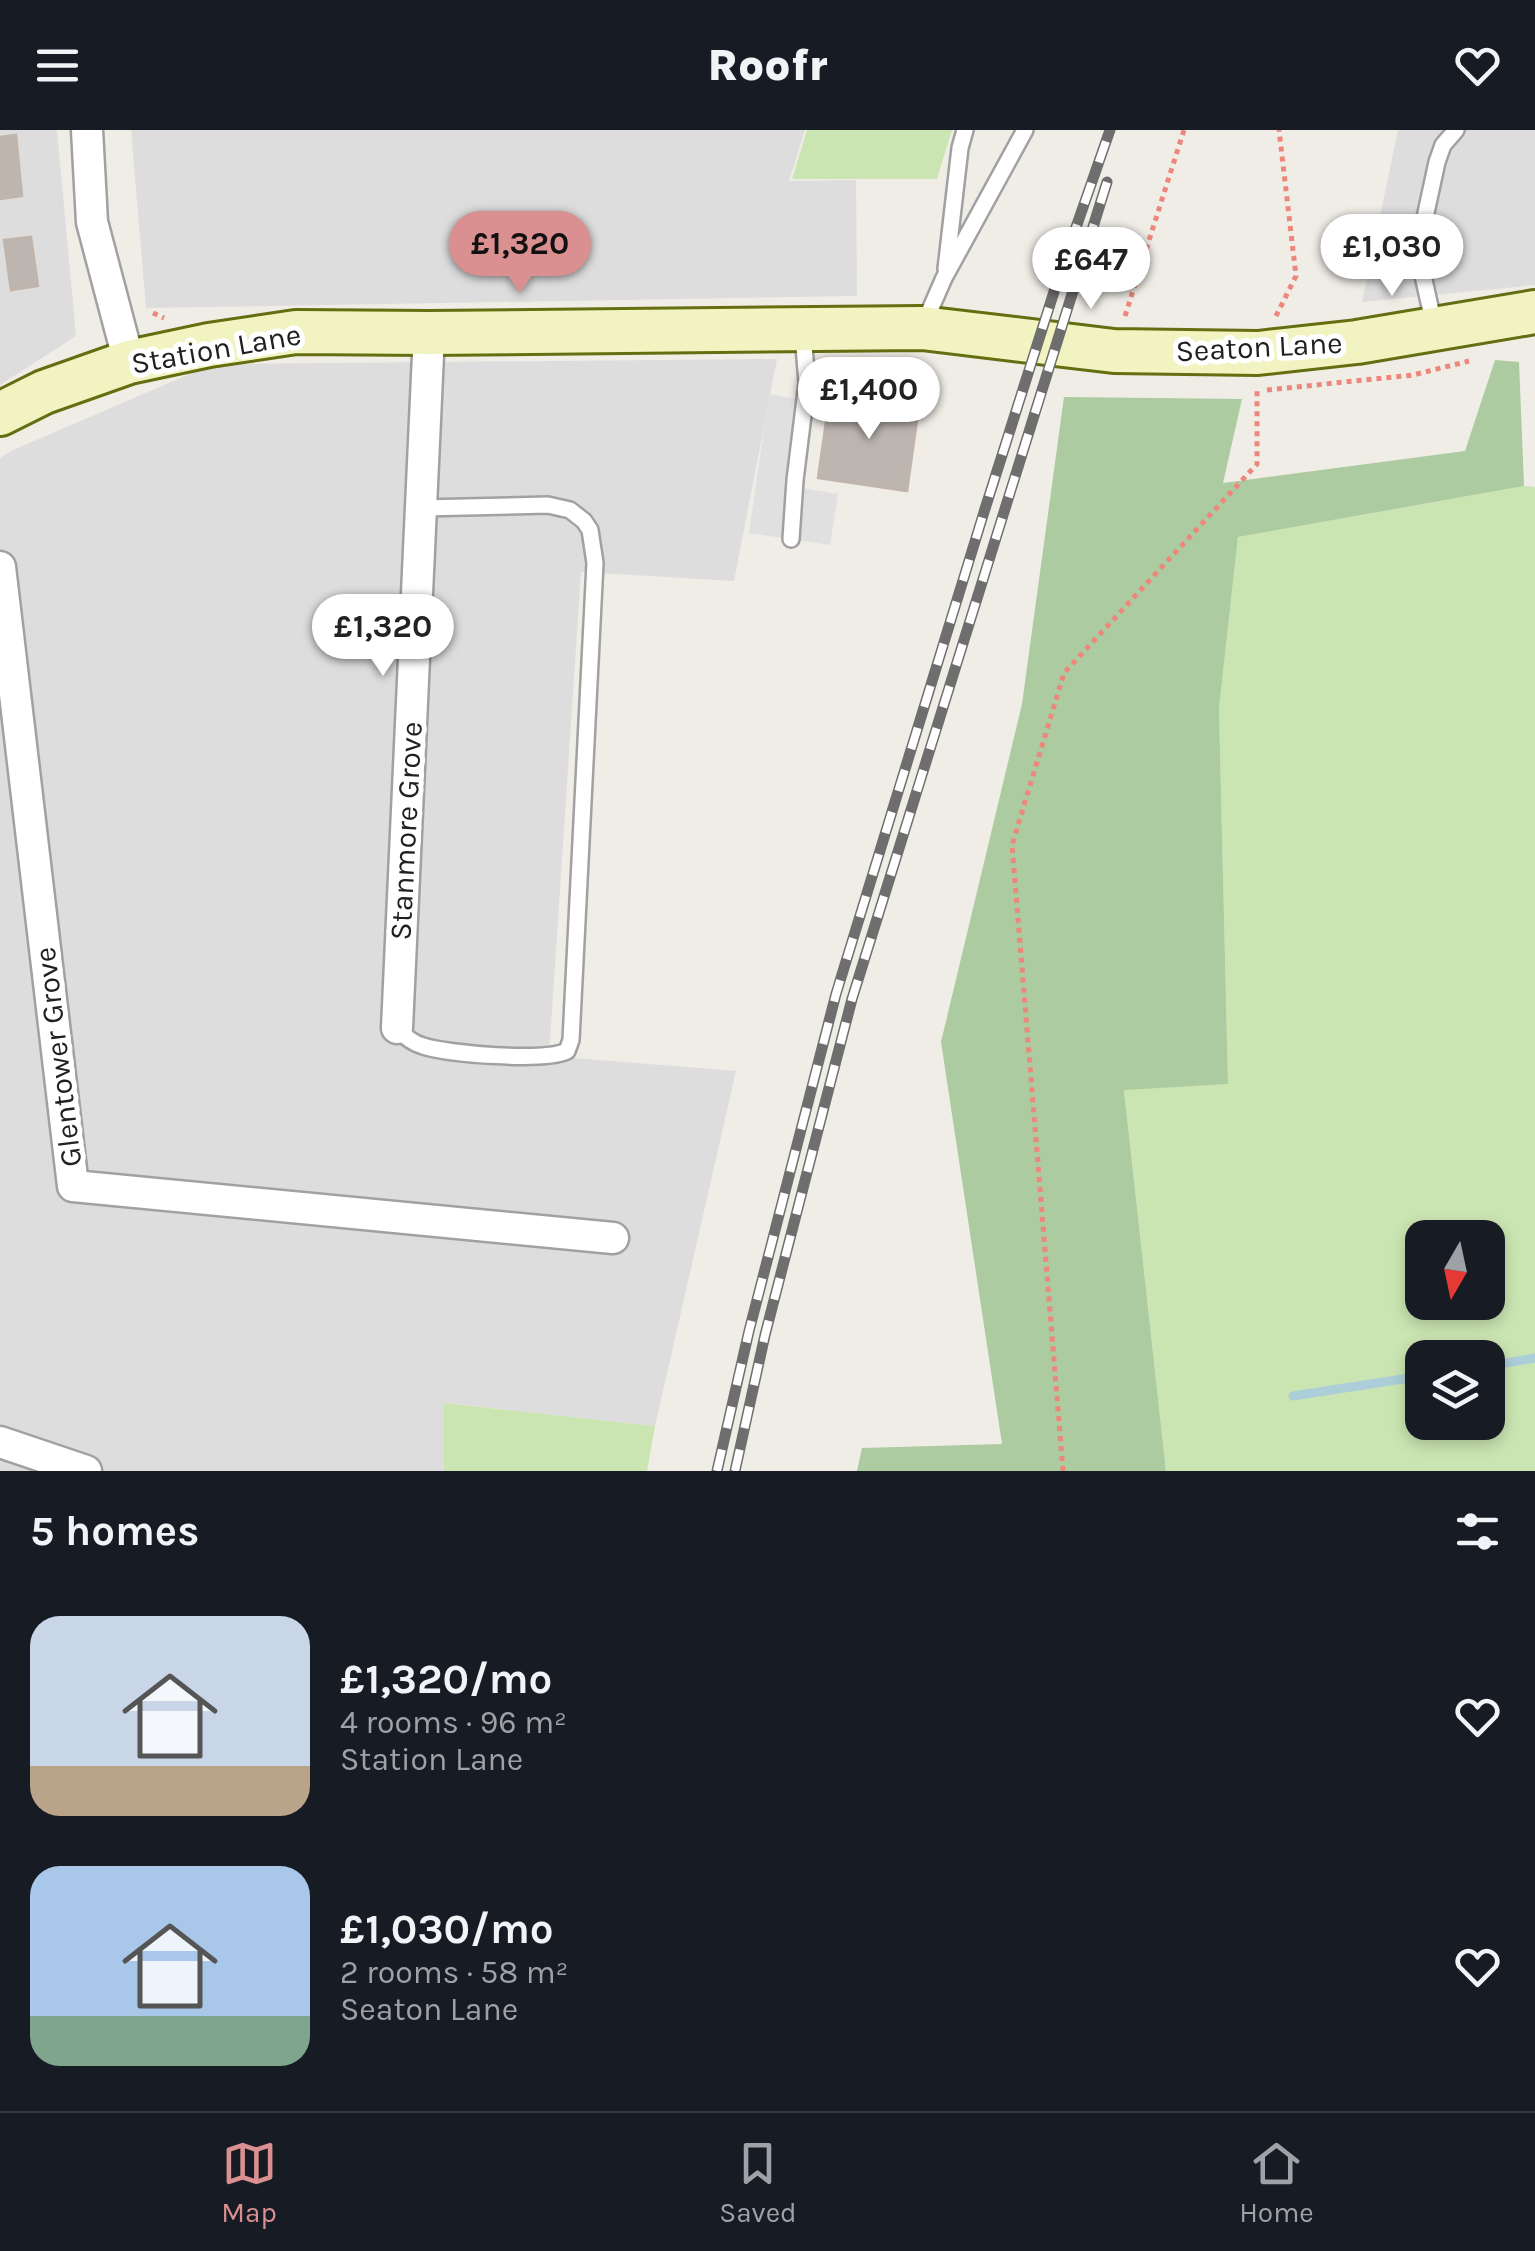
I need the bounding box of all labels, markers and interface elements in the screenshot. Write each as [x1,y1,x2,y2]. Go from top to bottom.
icon: menu [30,38,85,93]
icon: heart [1450,38,1505,93]
text: Roofr [707,39,828,91]
pin: £1,320 [439,211,601,296]
pin: £1,030 [1311,214,1473,299]
text: £1,320 [471,225,569,262]
pin: £647 [1032,227,1150,312]
text: £1,030 [1342,228,1442,265]
text: £647 [1054,241,1128,278]
street label: Station Lane [128,316,304,382]
street label: Seaton Lane [1175,325,1343,369]
pin: £1,400 [788,357,950,442]
text: £1,400 [820,371,918,408]
pin: £1,320 [302,594,464,679]
text: £1,320 [334,608,432,645]
street label: Stanmore Grove [382,721,430,941]
street label: Glentower Grove [27,945,89,1169]
north arrow [1405,1220,1505,1320]
map controls [1405,1220,1505,1440]
button: layers [1405,1340,1505,1440]
icon: filters [1450,1504,1505,1559]
text: 5 homes [30,1506,199,1556]
text: £1,320/mo [340,1654,552,1704]
icon: home [110,1656,230,1776]
icon: heart [1450,1689,1505,1744]
text: 4 rooms · 96 m² [340,1704,567,1741]
text: Station Lane [340,1741,523,1778]
text: £1,030/mo [340,1904,554,1954]
icon: home [110,1906,230,2026]
icon: heart [1450,1939,1505,1994]
text: 2 rooms · 58 m² [340,1954,568,1991]
text: Seaton Lane [340,1991,518,2028]
tab: Map [221,2136,277,2229]
tab: Saved [719,2136,797,2229]
tab: Home [1239,2136,1314,2229]

